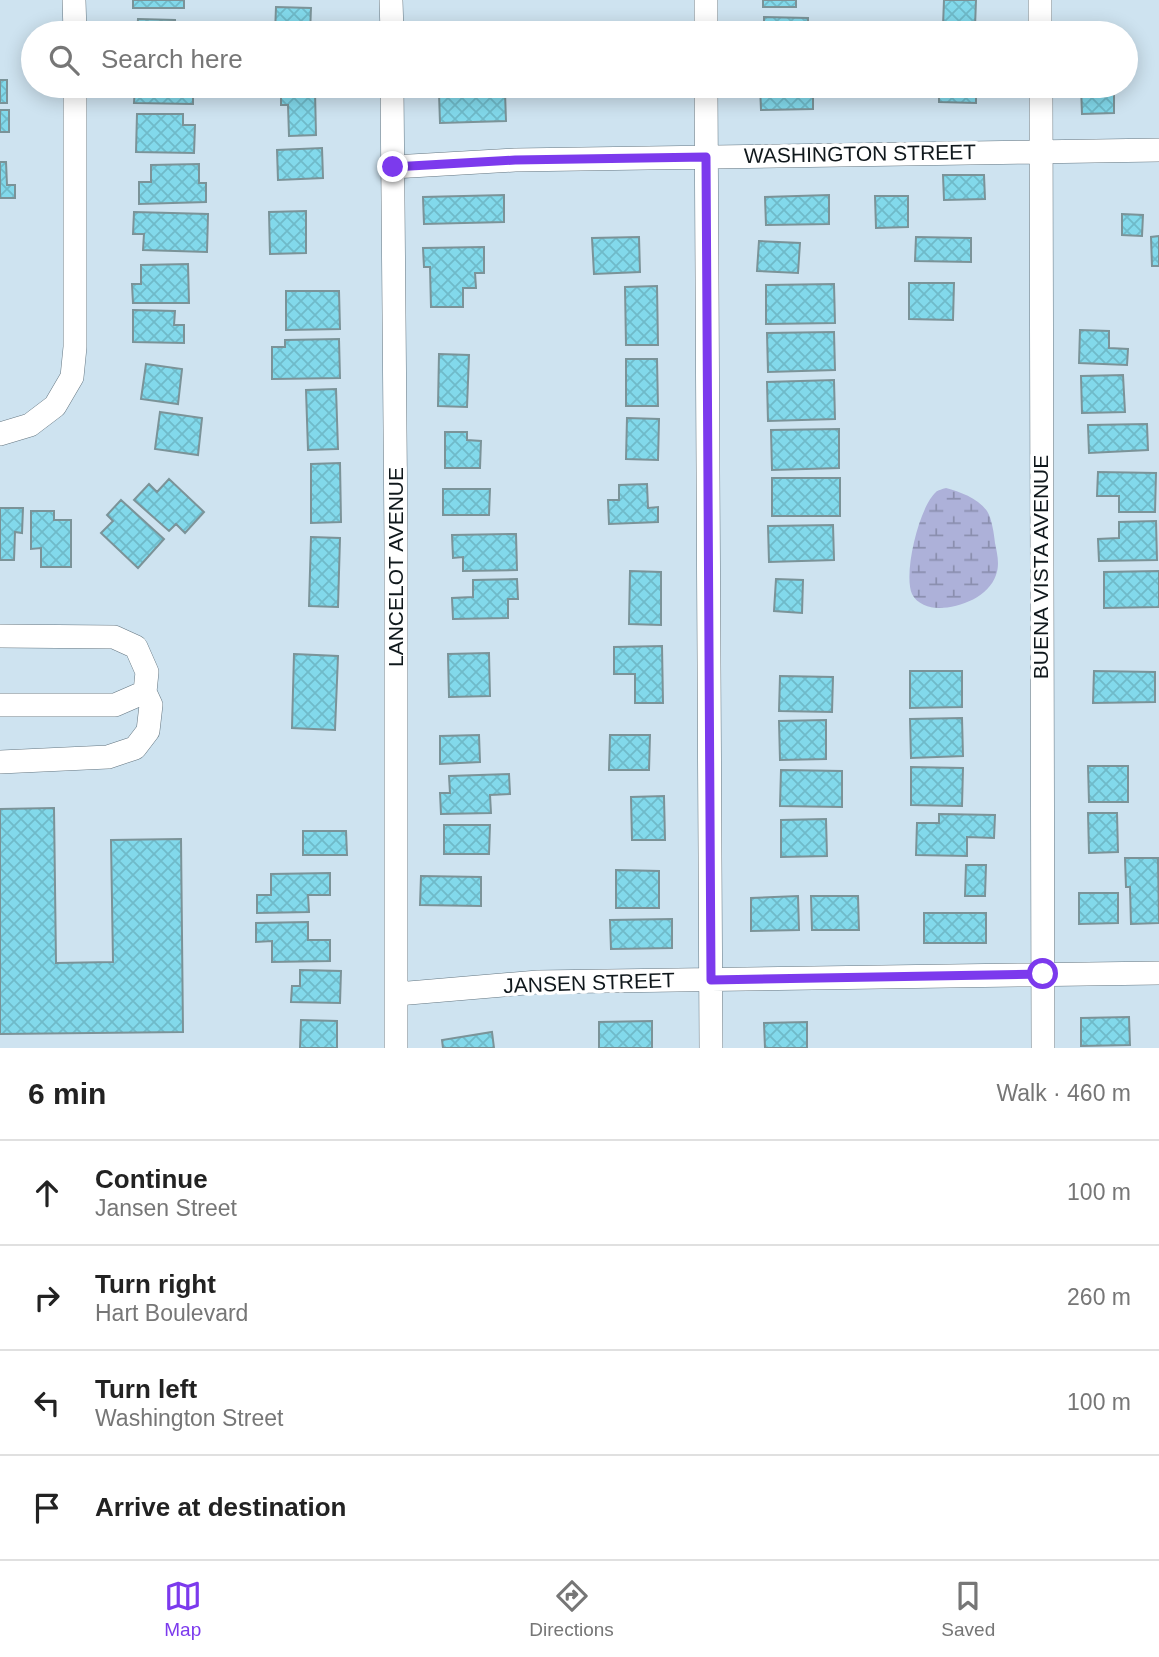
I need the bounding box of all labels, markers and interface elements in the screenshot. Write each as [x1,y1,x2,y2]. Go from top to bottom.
search box [21,21,1138,98]
icon: search [45,41,83,79]
text: Search here [101,44,243,74]
street label: WASHINGTON STREET [744,140,976,167]
route end [377,151,408,182]
street label: BUENA VISTA AVENUE [1029,455,1052,679]
street label: LANCELOT AVENUE [384,467,407,667]
route start [1027,958,1058,989]
street label: JANSEN STREET [503,968,675,997]
text: 6 min [28,1077,106,1110]
text: Walk · 460 m [996,1080,1131,1106]
text: Continue [95,1164,208,1194]
icon: ahead [28,1174,66,1212]
text: 100 m [1067,1179,1131,1205]
text: Jansen Street [95,1195,237,1221]
text: Turn right [95,1269,216,1299]
icon: right [28,1279,66,1317]
text: 260 m [1067,1284,1131,1310]
text: Hart Boulevard [95,1300,248,1326]
text: Turn left [95,1374,197,1404]
icon: left [28,1384,66,1422]
text: 100 m [1067,1389,1131,1415]
text: Washington Street [95,1405,283,1431]
icon: arrive [28,1489,66,1527]
text: Arrive at destination [95,1492,346,1522]
tab: Map [164,1577,202,1641]
tab: Directions [529,1577,614,1641]
tab: Saved [941,1577,995,1641]

